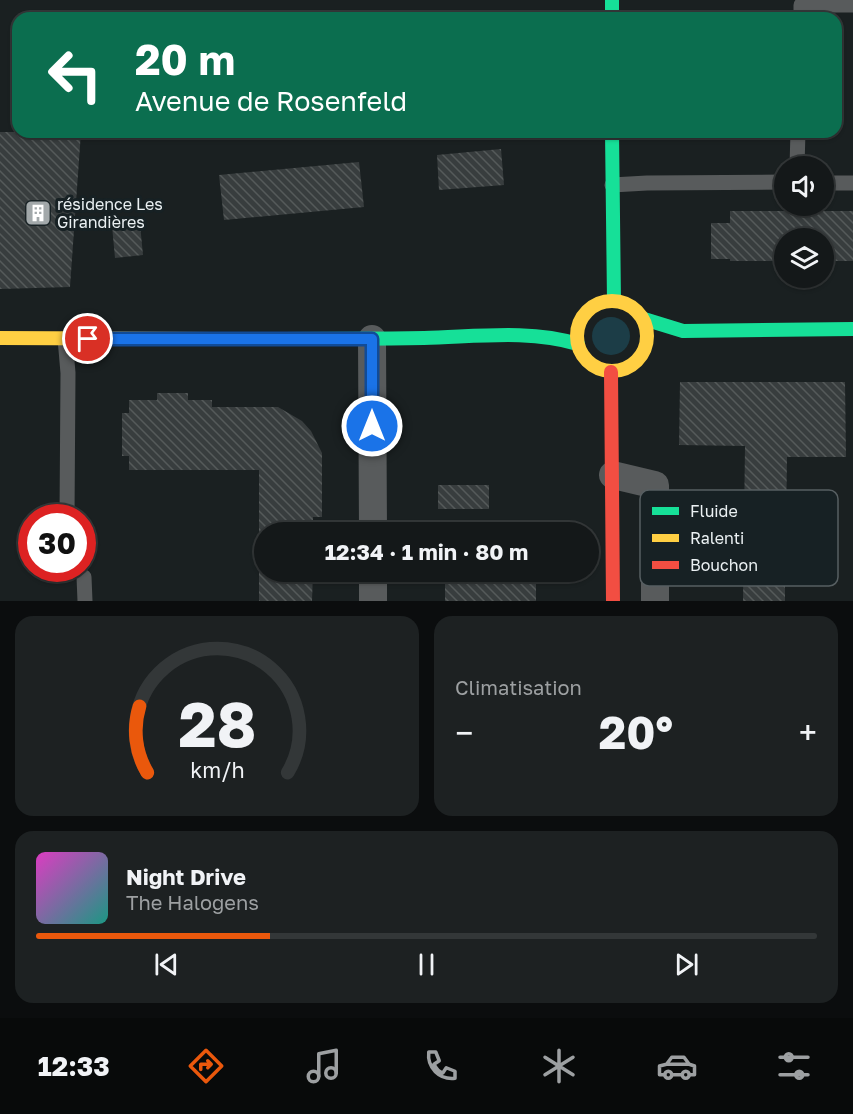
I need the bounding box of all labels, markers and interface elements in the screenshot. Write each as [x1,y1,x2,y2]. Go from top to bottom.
text: 20 m [135,34,235,84]
icon: left [36,36,114,114]
text: Avenue de Rosenfeld [135,85,407,117]
map controls [774,156,834,288]
button: sound [774,156,834,216]
place label: résidence Les Girandières [57,194,163,232]
building icon: résidence Les Girandières [23,198,53,228]
button: layers [774,228,834,288]
pin [62,313,113,364]
icon: arrive [71,322,104,355]
position arrow [340,394,404,458]
legend [640,490,838,586]
text: Fluide [690,501,738,521]
speed limit sign: 30 [18,504,96,582]
text: Ralenti [690,528,744,548]
text: 12:34 · 1 min · 80 m [325,538,528,565]
text: Bouchon [690,555,758,575]
text: Climatisation [455,675,582,699]
text: 28 [178,686,256,761]
text: 20° [599,705,673,759]
text: − [455,713,473,752]
text: + [799,713,817,752]
text: km/h [190,757,244,783]
text: Night Drive [126,863,246,890]
text: The Halogens [126,890,259,914]
icon: previous [150,948,183,981]
icon: pause [410,948,443,981]
icon: next [670,948,703,981]
icon: directions [185,1045,227,1087]
icon: music [303,1045,345,1087]
icon: phone [420,1045,462,1087]
icon: climate [538,1045,580,1087]
icon: car [656,1045,698,1087]
icon: filters [773,1045,815,1087]
text: 12:33 [38,1050,110,1082]

